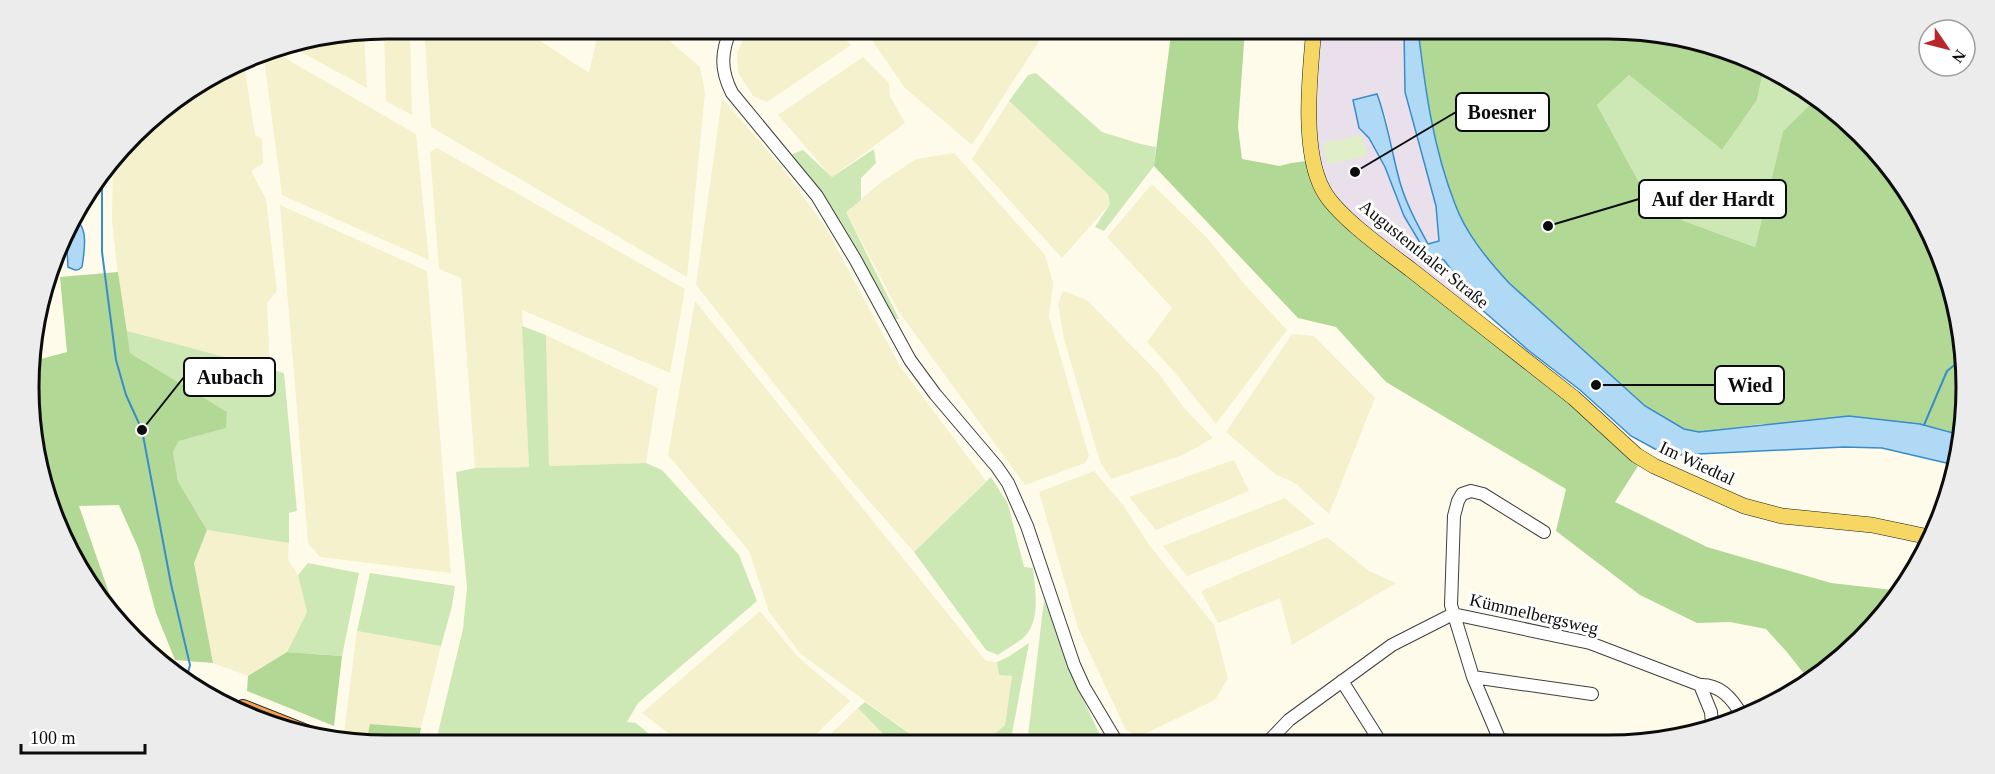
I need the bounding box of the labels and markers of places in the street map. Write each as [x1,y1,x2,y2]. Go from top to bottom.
callout: Boesner [1456,93,1549,131]
callout: Auf der Hardt [1639,180,1786,218]
callout: Aubach [184,358,275,396]
callout: Wied [1715,366,1784,404]

